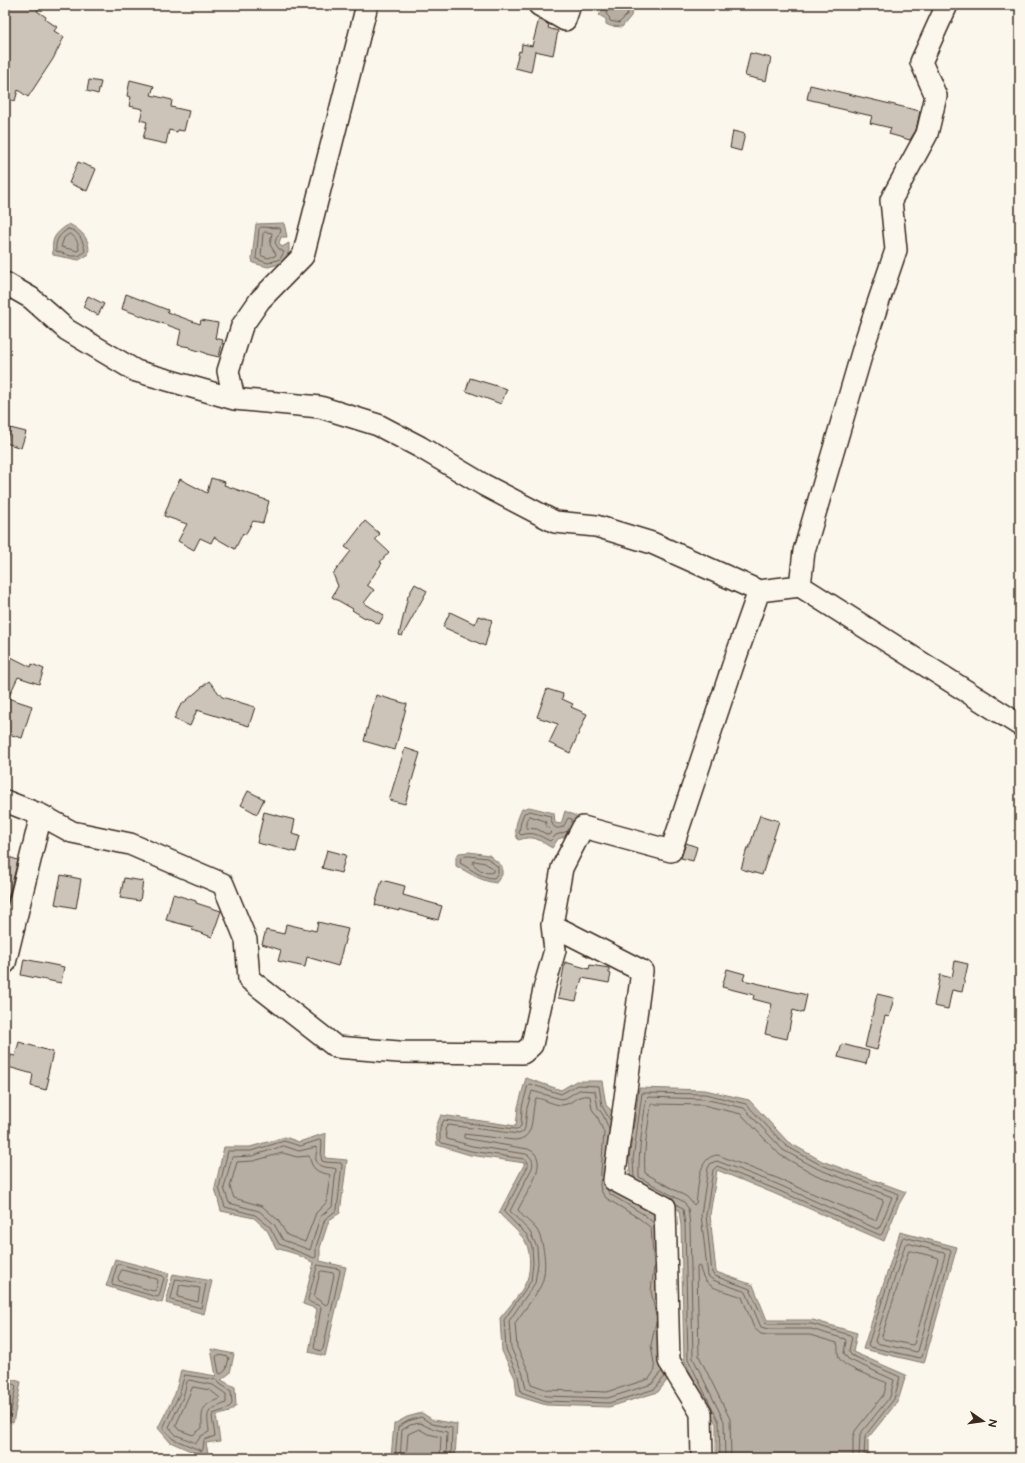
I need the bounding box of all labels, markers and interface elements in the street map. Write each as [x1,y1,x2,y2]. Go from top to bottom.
north arrow [963,1401,1003,1441]
text: N [985,1418,1000,1429]

